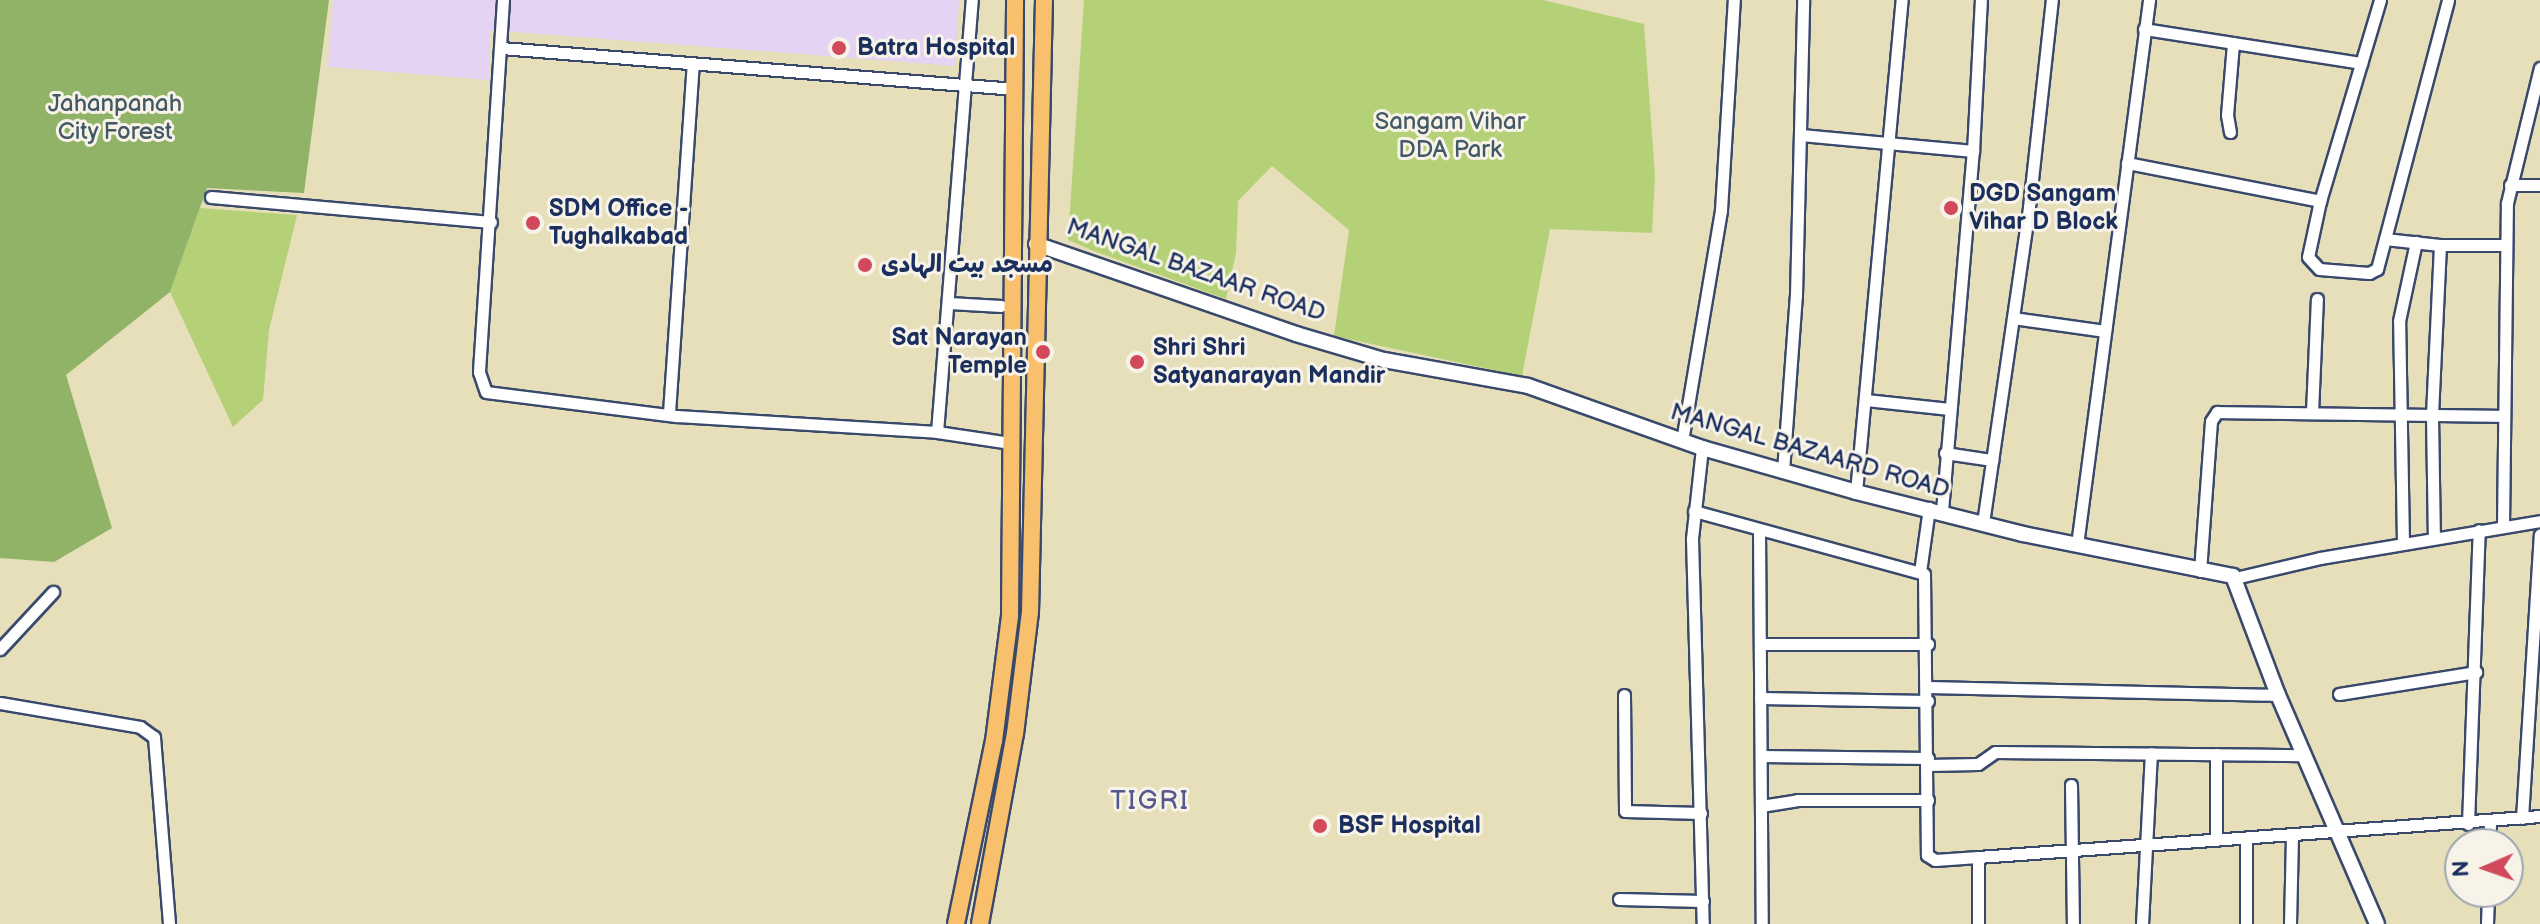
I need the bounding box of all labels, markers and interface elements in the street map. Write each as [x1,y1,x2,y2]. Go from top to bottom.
place label: Batra Hospital [857,34,1015,62]
marker: Batra Hospital [828,37,850,59]
park label: Jahanpanah City Forest [48,90,182,146]
park label: Sangam Vihar DDA Park [1374,108,1526,164]
place label: DGD Sangam Vihar D Block [1969,180,2118,236]
place label: SDM Office - Tughalkabad [549,195,689,251]
marker: DGD Sangam Vihar D Block [1940,197,1962,219]
street label: MANGAL BAZAAR ROAD [1063,212,1329,328]
marker: SDM Office - Tughalkabad [524,214,542,232]
place label: مسجد بیت الہادی [881,251,1053,279]
marker: مسجد بیت الہادی [856,256,874,274]
place label: Sat Narayan Temple [892,324,1027,380]
place label: Shri Shri Satyanarayan Mandir [1153,334,1385,390]
marker: Sat Narayan Temple [1034,343,1052,361]
marker: Shri Shri Satyanarayan Mandir [1128,353,1146,371]
street label: MANGAL BAZAARD ROAD [1667,397,1953,505]
district label: TIGRI [1110,786,1190,818]
place label: BSF Hospital [1338,812,1481,840]
marker: BSF Hospital [1309,815,1331,837]
north arrow [2444,828,2524,908]
text: N [2448,860,2475,878]

